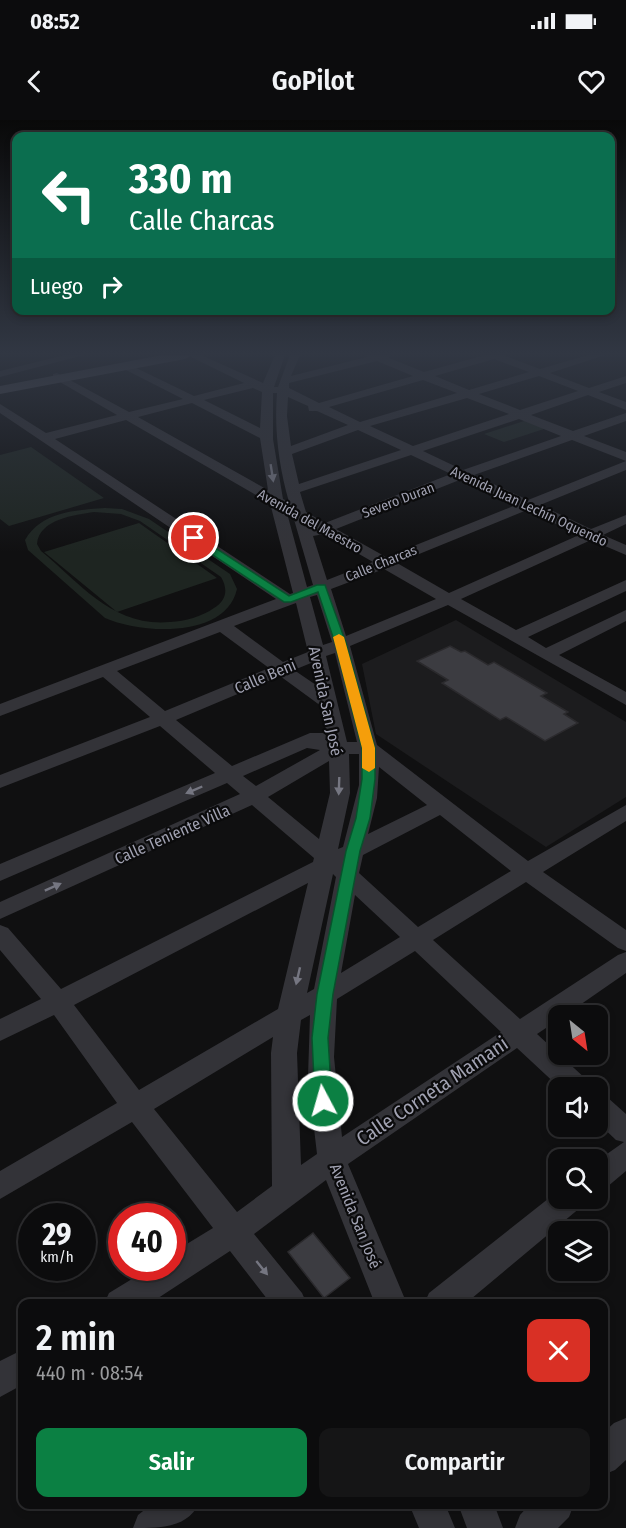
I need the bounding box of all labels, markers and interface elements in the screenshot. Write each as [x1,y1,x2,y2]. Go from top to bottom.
text: 08:52 [30,8,80,35]
icon: back [18,65,51,98]
text: GoPilot [272,65,354,97]
icon: heart [575,65,608,98]
text: 330 m [129,154,232,204]
icon: left [30,156,108,234]
text: Calle Charcas [129,205,275,237]
icon: right [95,270,128,303]
text: Luego [30,273,83,300]
street label: Avenida Juan Lechín Oquendo [448,463,610,550]
one-way arrow [267,464,276,483]
street label: Severo Duran [360,479,437,522]
street label: Avenida del Maestro [255,486,365,557]
pin [168,512,219,563]
icon: arrive [177,521,210,554]
street label: Calle Charcas [343,541,419,585]
street label: Avenida San José [305,645,346,758]
street label: Calle Beni [232,655,299,698]
one-way arrow [334,777,344,796]
one-way arrow [185,786,203,796]
street label: Calle Teniente Villa [112,801,233,868]
one-way arrow [45,883,62,892]
one-way arrow [292,967,302,985]
north arrow [548,1005,608,1065]
map controls [548,1005,608,1281]
street label: Calle Corneta Mamani [352,1031,512,1151]
position arrow [291,1069,355,1133]
button: sound [548,1077,608,1137]
button: search [548,1149,608,1209]
street label: Avenida San José [326,1161,385,1272]
speed limit sign: 40 [108,1203,186,1281]
text: 29 [42,1217,72,1253]
button: layers [548,1221,608,1281]
text: km/h [40,1248,74,1266]
one-way arrow [255,1260,268,1275]
text: 2 min [36,1316,116,1360]
button: close [527,1319,590,1382]
text: 440 m · 08:54 [36,1361,143,1385]
button: Salir [36,1428,307,1497]
button: Compartir [319,1428,590,1497]

